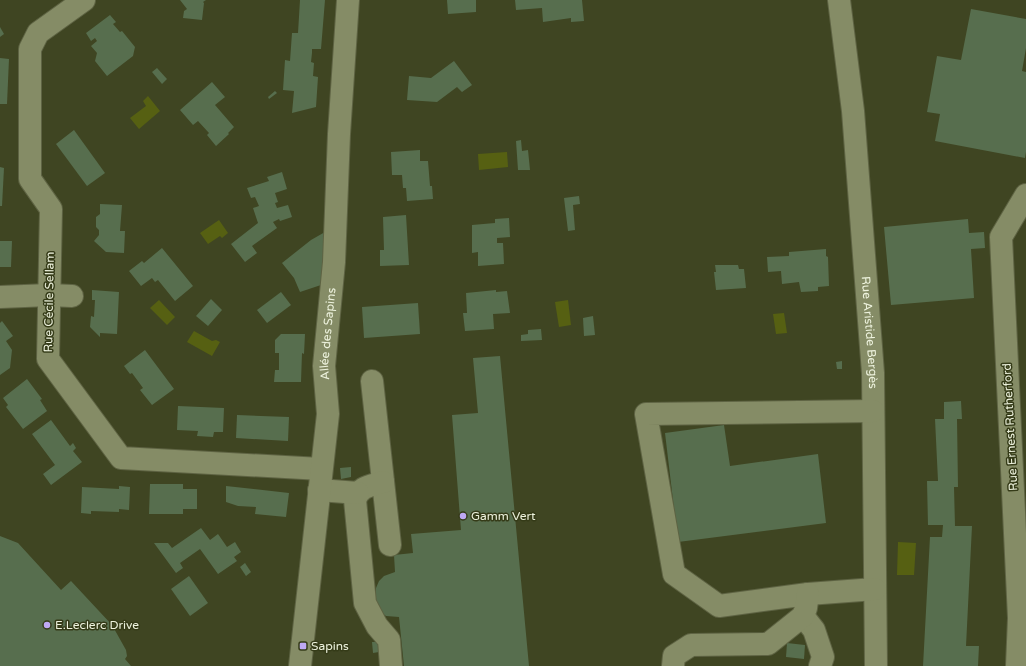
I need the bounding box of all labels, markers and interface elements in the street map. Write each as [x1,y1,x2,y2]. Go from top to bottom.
street label: Rue Cécile Sellam [41,251,57,353]
street label: Rue Aristide Bergès [859,276,880,389]
street label: Allée des Sapins [317,287,339,381]
street label: Rue Ernest Rutherford [1000,363,1020,491]
place label: Gamm Vert [471,509,536,523]
marker: Gamm Vert [458,511,468,521]
place label: E.Leclerc Drive [55,618,139,632]
marker: E.Leclerc Drive [42,620,52,630]
place label: Sapins [311,639,349,653]
marker: Sapins [298,641,308,651]

